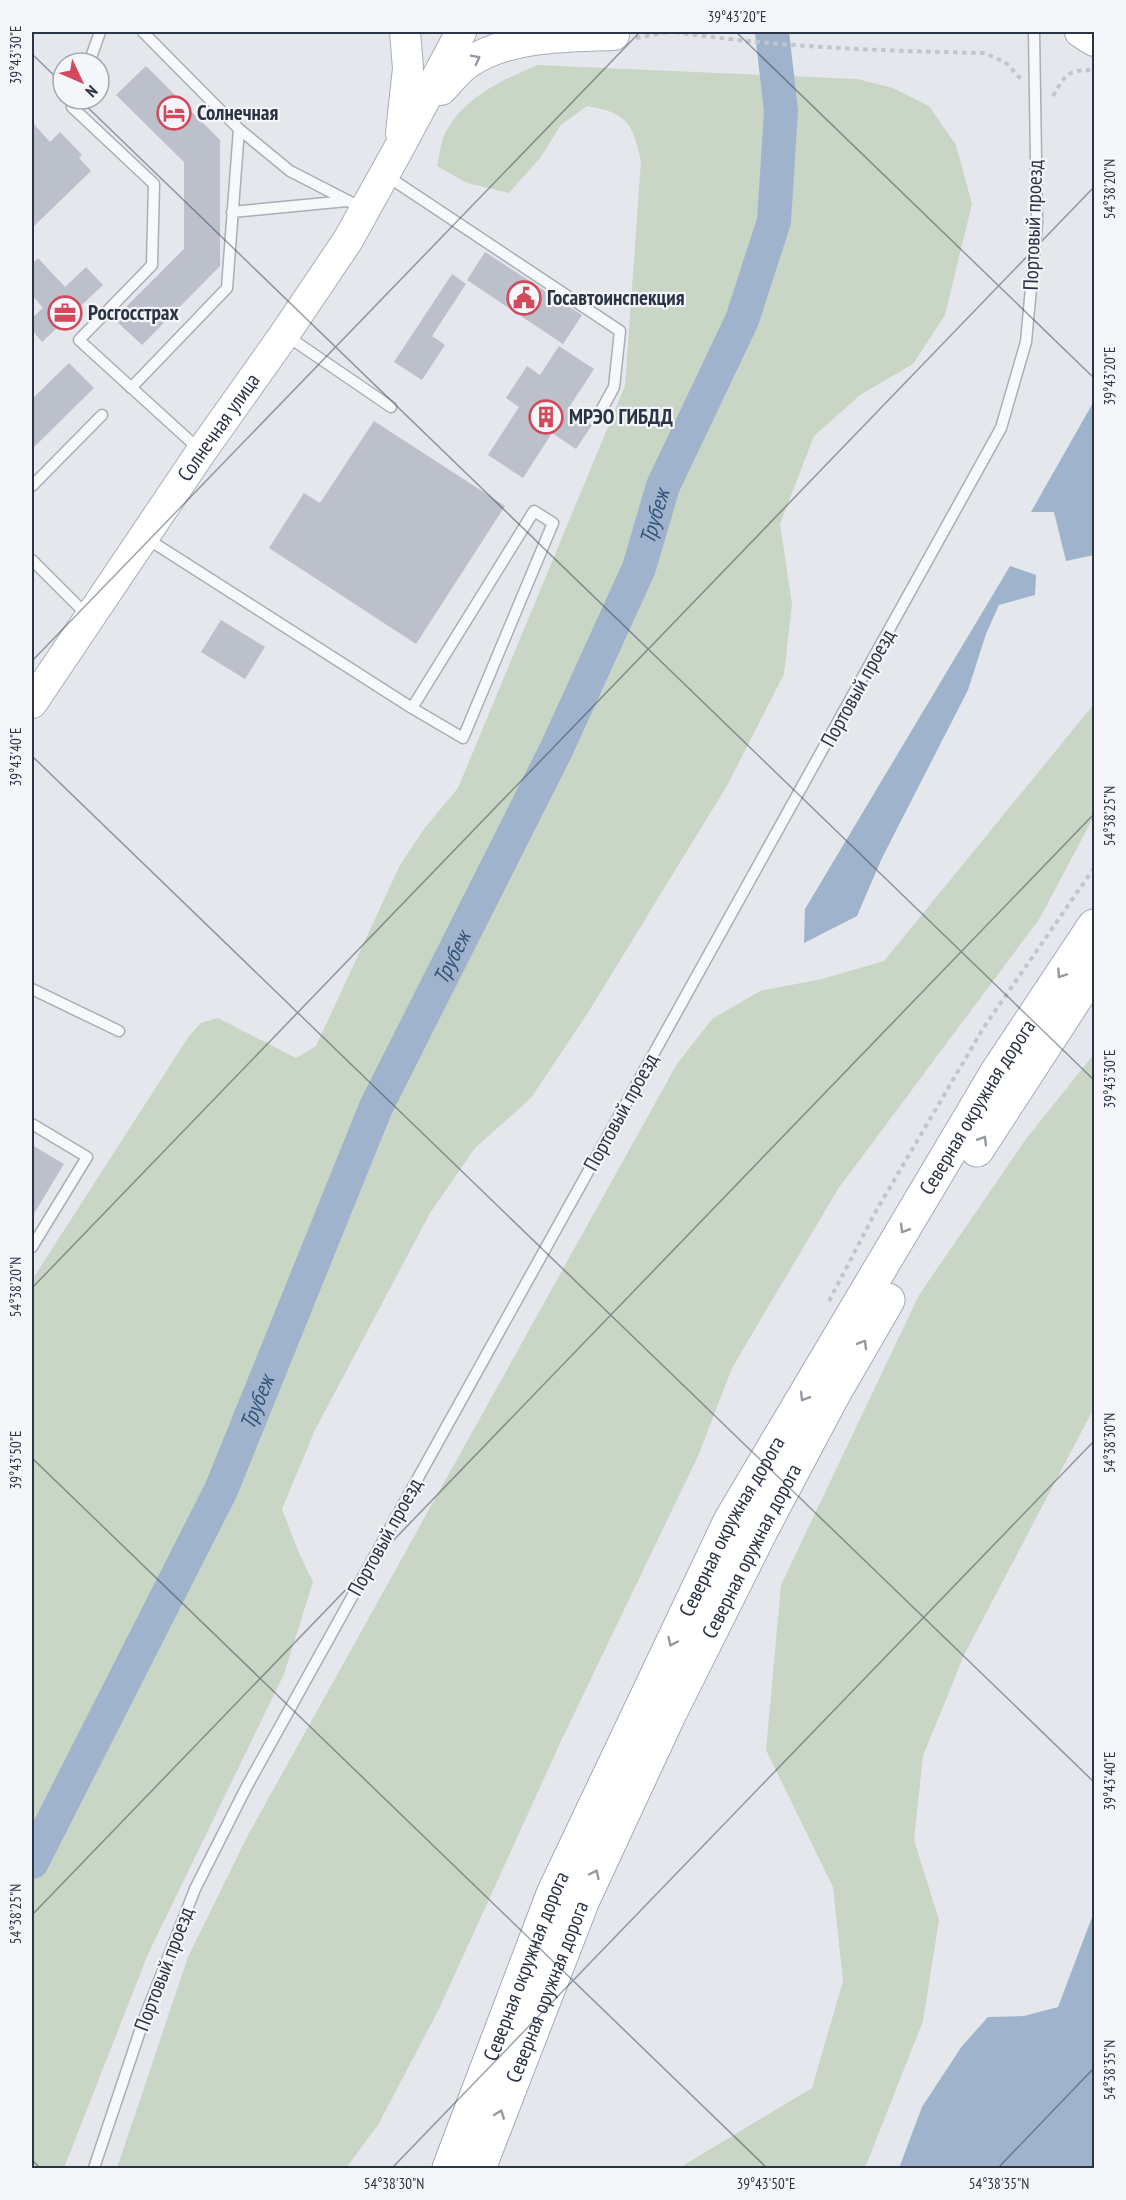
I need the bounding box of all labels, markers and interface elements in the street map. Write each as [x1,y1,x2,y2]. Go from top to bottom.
text: 39°43'20"E [707,7,767,26]
text: 39°43'30"E [6,25,25,85]
north arrow [51,51,111,111]
one-way arrow [470,55,480,66]
text: N [82,81,102,101]
hotel icon: Солнечная [156,95,192,131]
place label: Солнечная [197,99,278,126]
street label: Портовый проезд [1017,159,1048,291]
text: 54°38'20"N [1100,159,1119,219]
public building icon: Госавтоинспекция [506,280,542,316]
place label: Госавтоинспекция [547,284,685,311]
office icon: Росгосстрах [47,295,83,331]
place label: Росгосстрах [88,299,180,326]
text: 39°43'20"E [1100,346,1119,406]
street label: Солнечная улица [171,368,266,486]
building icon: МРЭО ГИБДД [528,399,564,435]
place label: МРЭО ГИБДД [569,403,673,430]
water label: Трубеж [633,483,676,547]
street label: Портовый проезд [814,624,901,751]
text: 39°43'40"E [6,727,25,787]
text: 54°38'25"N [1100,786,1119,846]
water label: Трубеж [426,923,478,989]
one-way arrow [1057,968,1069,978]
street label: Северная окружная дорога [913,1014,1041,1200]
street label: Портовый проезд [577,1048,664,1175]
text: 39°43'30"E [1100,1049,1119,1109]
one-way arrow [976,1136,988,1146]
one-way arrow [900,1223,911,1233]
text: 54°38'20"N [6,1257,25,1317]
one-way arrow [855,1340,867,1350]
water label: Трубеж [233,1368,281,1433]
one-way arrow [800,1391,812,1401]
text: 54°38'30"N [1100,1413,1119,1473]
text: 39°43'50"E [6,1430,25,1490]
street label: Северная окружная дорога [673,1431,790,1621]
street label: Северная оружная дорога [695,1459,807,1643]
street label: Портовый проезд [341,1473,428,1600]
one-way arrow [668,1636,680,1647]
text: 39°43'40"E [1100,1751,1119,1811]
street label: Северная окружная дорога [477,1867,575,2065]
one-way arrow [588,1870,600,1881]
text: 54°38'25"N [6,1884,25,1944]
street label: Северная оружная дорога [499,1897,594,2086]
street label: Портовый проезд [128,1903,200,2035]
text: 54°38'35"N [1100,2040,1119,2100]
one-way arrow [493,2109,505,2120]
text: 54°38'30"N [364,2174,424,2193]
text: 39°43'50"E [736,2174,796,2193]
text: 54°38'35"N [969,2174,1029,2193]

